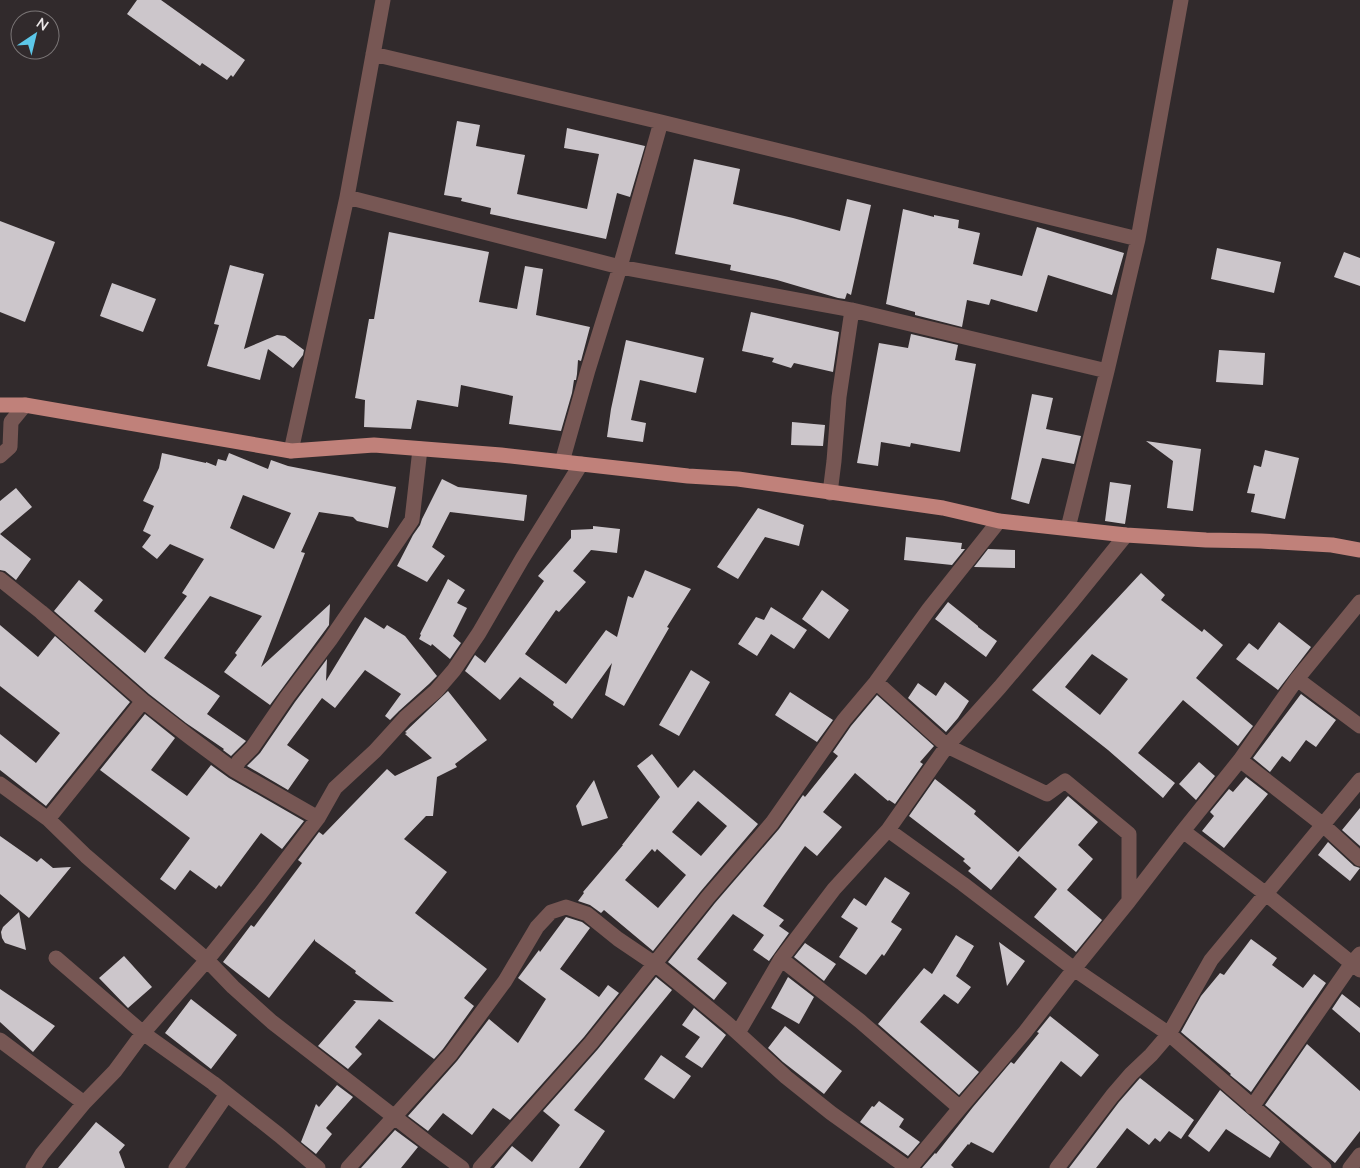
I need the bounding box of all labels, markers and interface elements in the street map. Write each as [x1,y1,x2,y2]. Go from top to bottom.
north arrow [10,10,60,60]
text: N [33,14,52,34]

